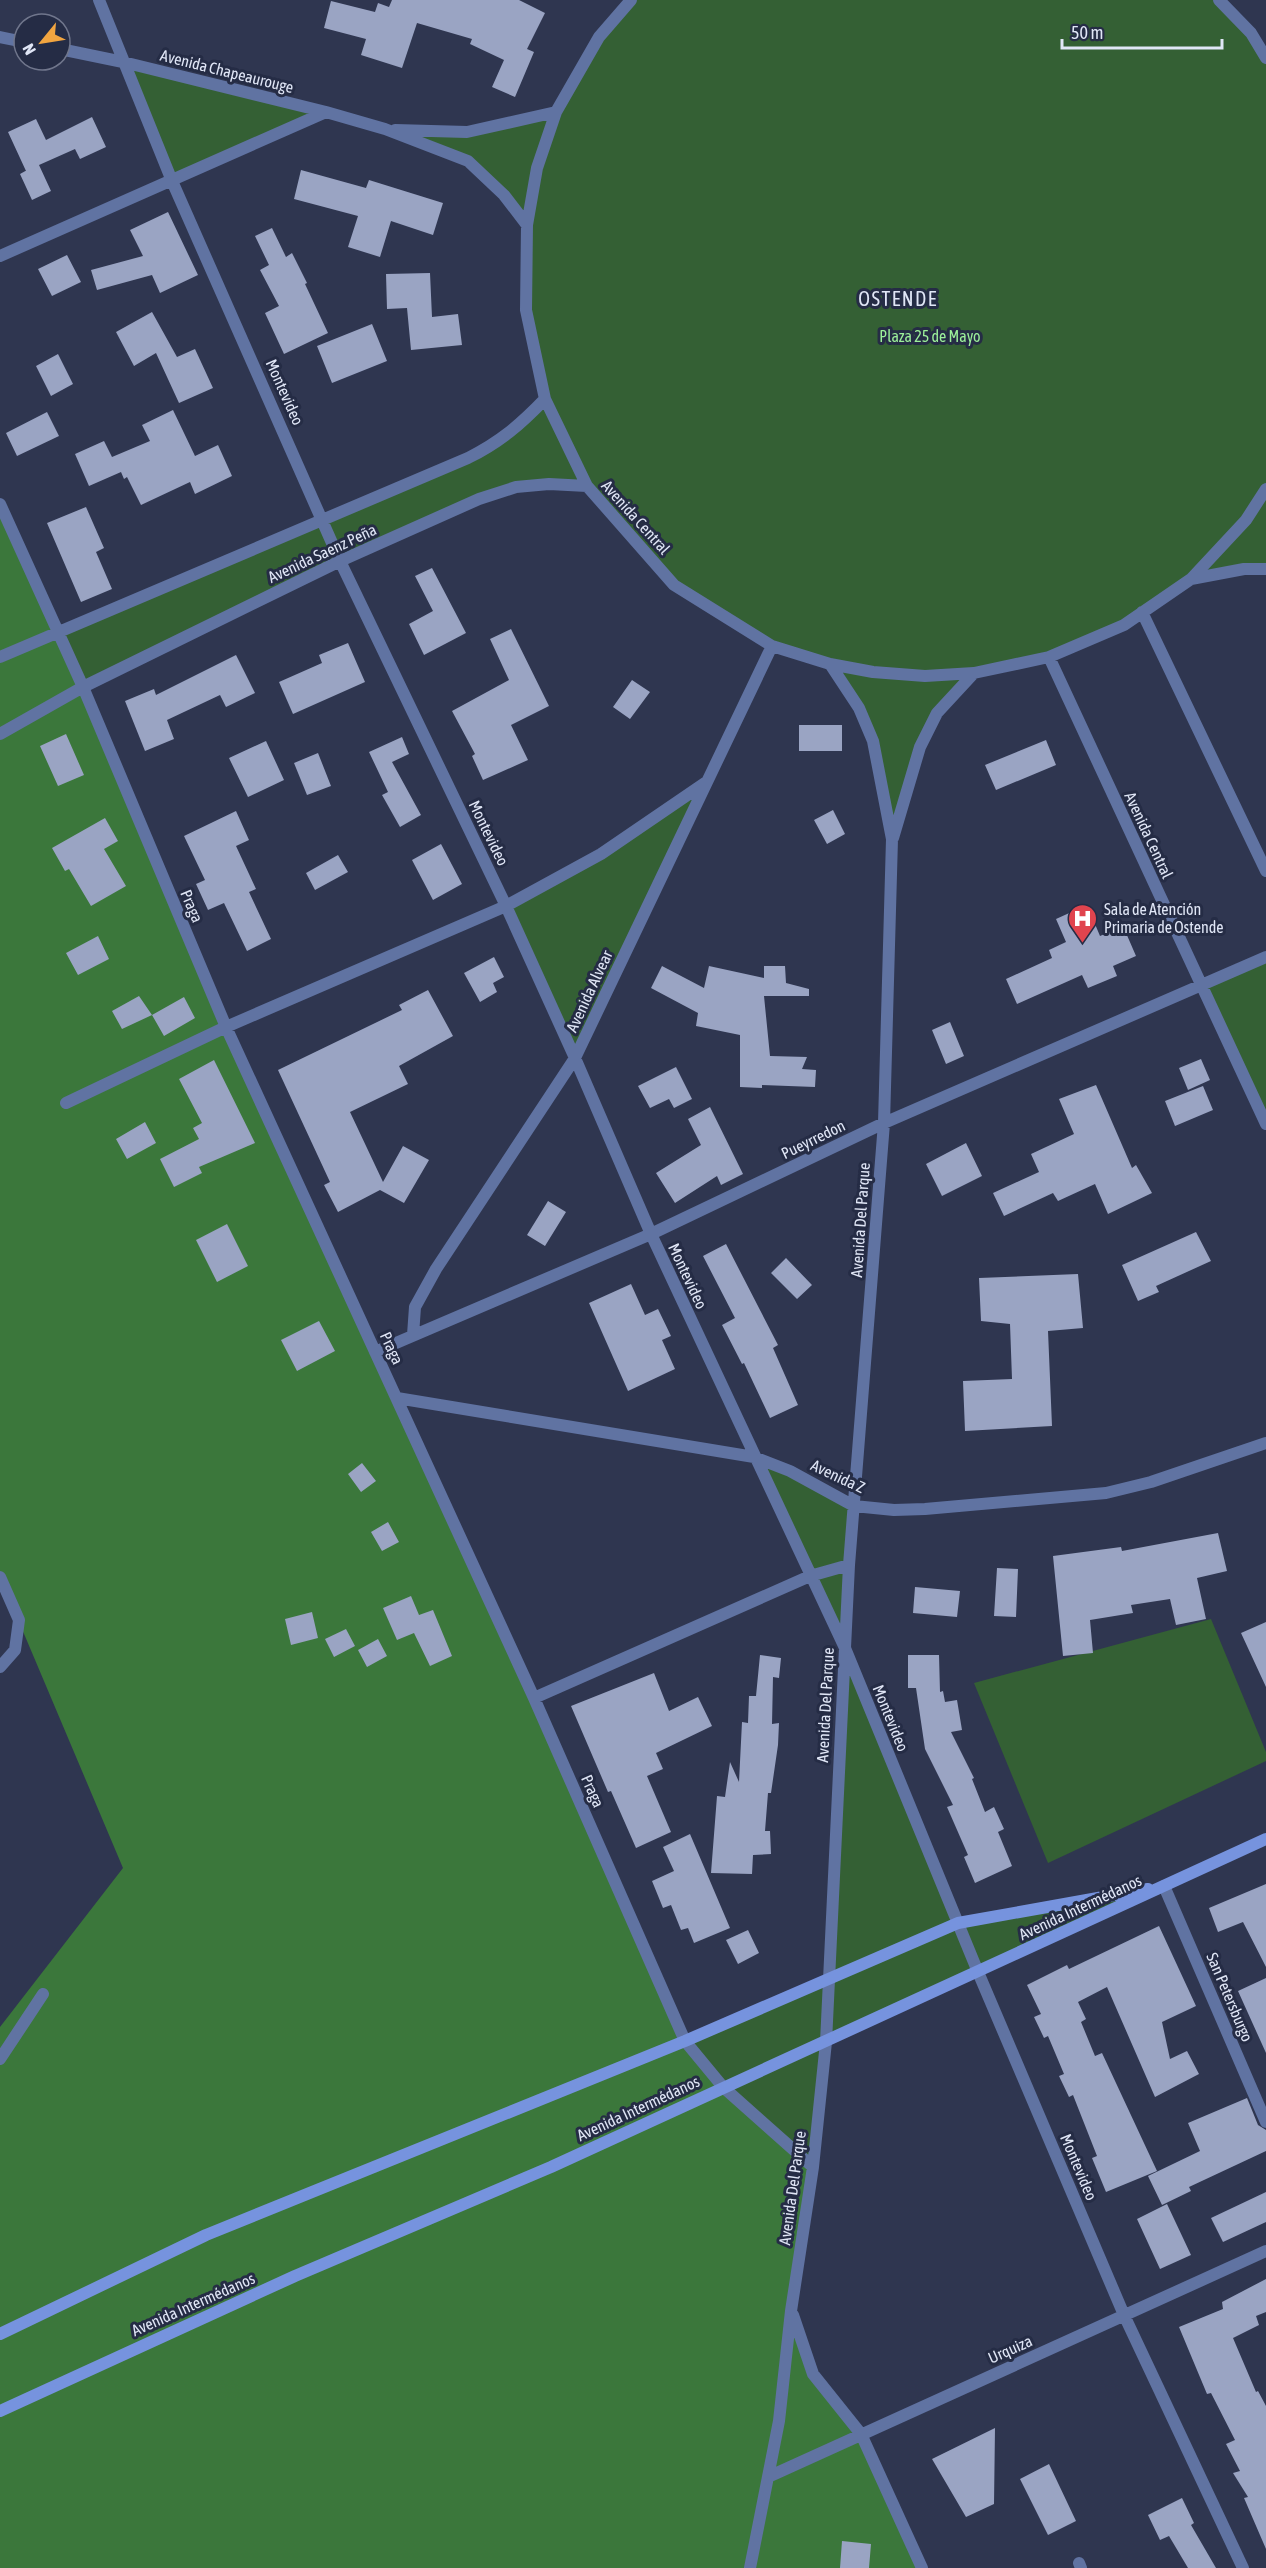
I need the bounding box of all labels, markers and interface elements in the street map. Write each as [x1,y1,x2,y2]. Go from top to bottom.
north arrow [12,12,72,72]
scale bar [1062,12,1222,50]
text: 50 m [1071,22,1103,43]
text: N [19,41,39,58]
street label: Avenida Chapeaurouge [158,46,295,97]
district label: OSTENDE [858,287,938,310]
park label: Plaza 25 de Mayo [879,327,981,346]
street label: Montevideo [263,356,307,428]
street label: Avenida Central [598,476,674,558]
street label: Avenida Saenz Peña [265,520,379,586]
street label: Avenida Central [1121,789,1177,882]
street label: Montevideo [466,798,512,868]
street label: Praga [176,887,207,925]
place label: Sala de Atención Primaria de Ostende [1104,900,1224,936]
hospital icon: Sala de Atención Primaria de Ostende [1067,902,1099,944]
street label: Avenida Alvear [562,947,616,1035]
street label: Pueyrredon [778,1116,848,1163]
street label: Avenida Del Parque [847,1162,874,1278]
street label: Montevideo [665,1240,711,1312]
street label: Praga [376,1329,407,1367]
street label: Avenida Z [808,1456,868,1496]
street label: Avenida Del Parque [813,1647,838,1763]
street label: Montevideo [870,1682,912,1754]
street label: Praga [577,1772,608,1810]
street label: Avenida Intermédanos [1016,1871,1144,1943]
street label: San Petersburgo [1202,1950,1257,2045]
street label: Avenida Intermédanos [574,2072,702,2144]
street label: Avenida Del Parque [775,2130,810,2246]
street label: Montevideo [1057,2131,1101,2203]
street label: Avenida Intermédanos [129,2269,258,2339]
street label: Urquiza [985,2331,1035,2368]

